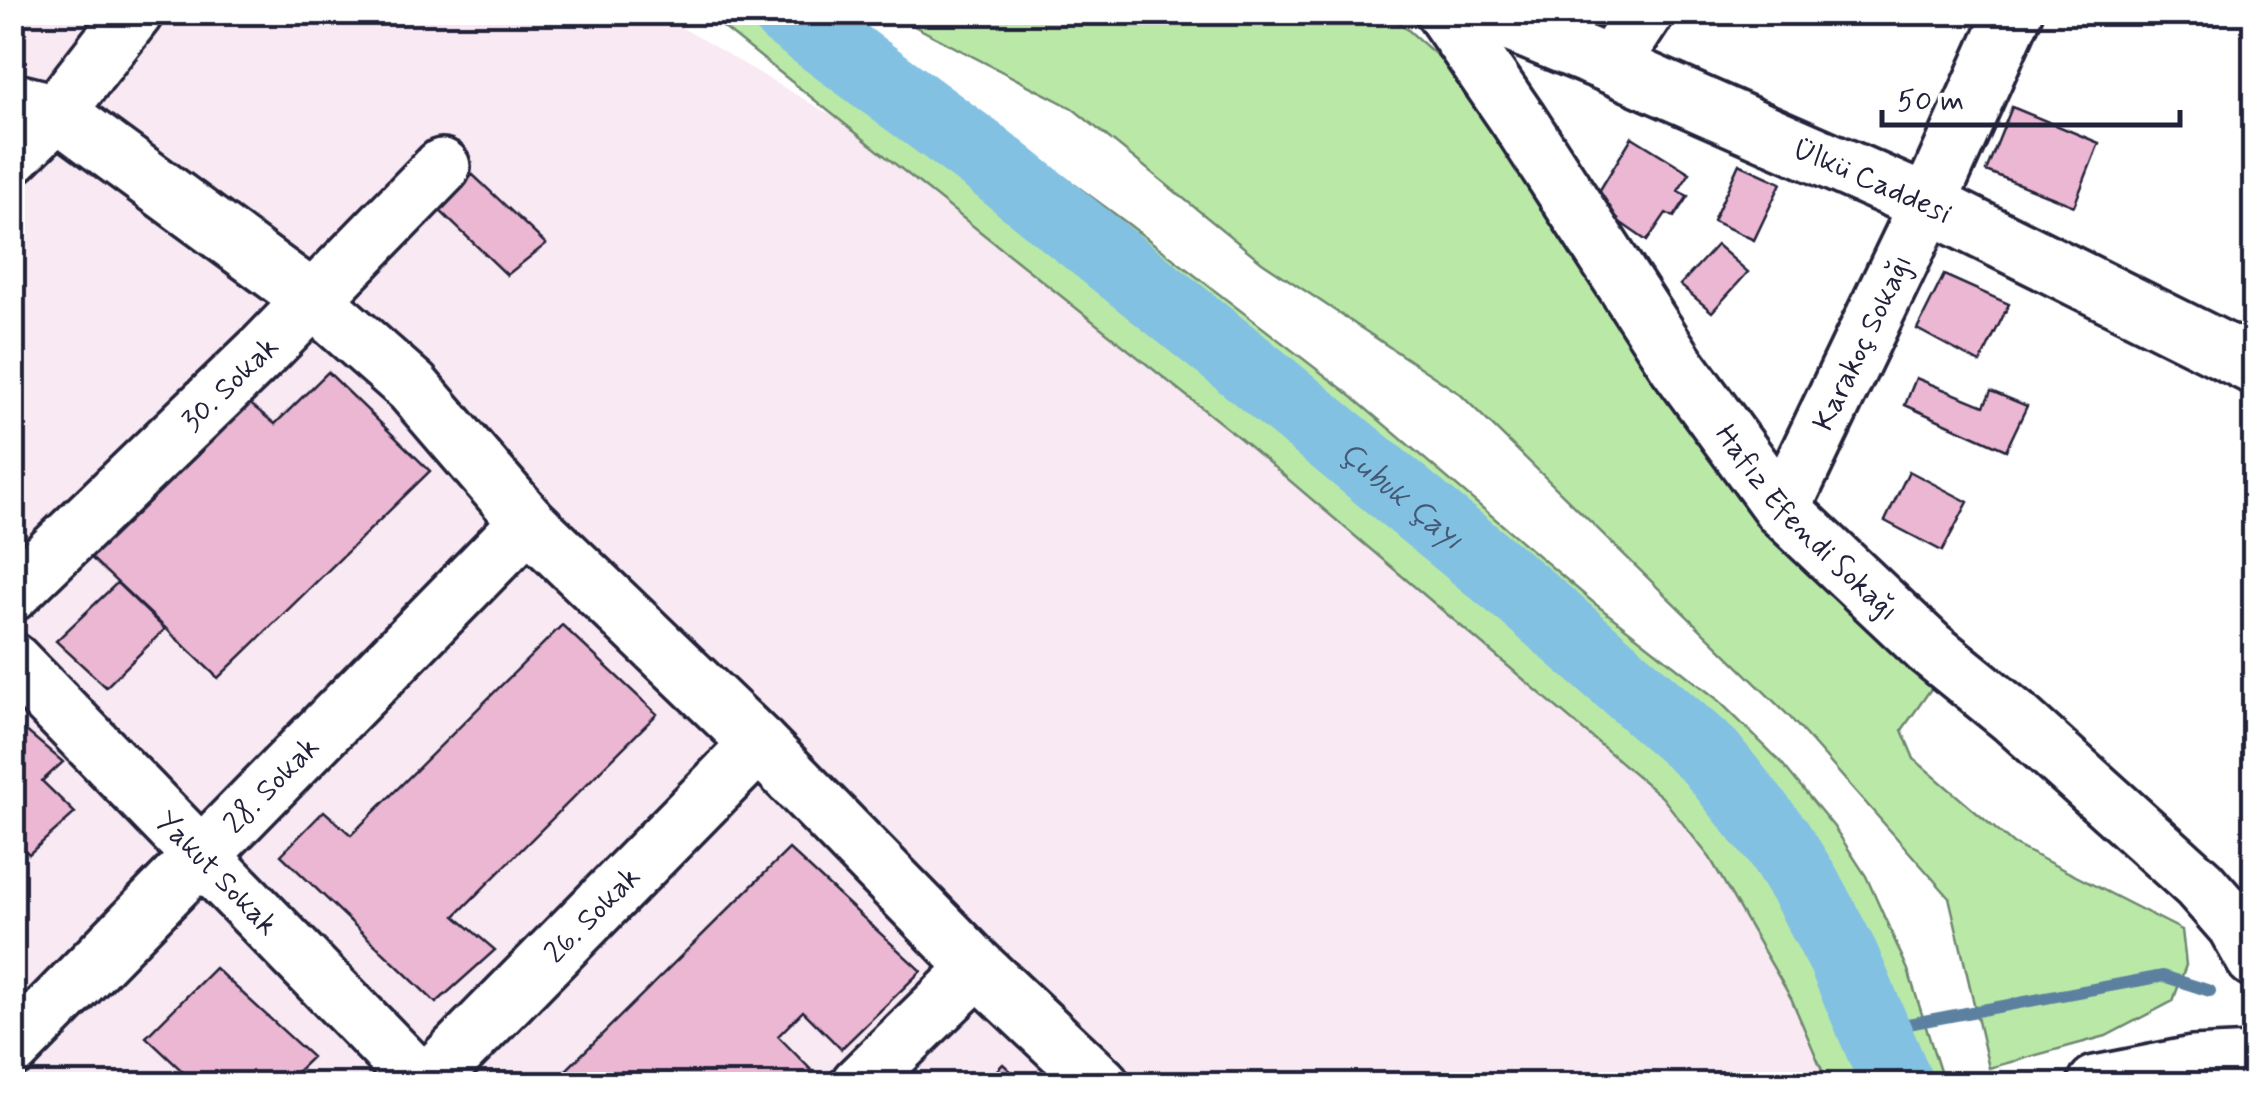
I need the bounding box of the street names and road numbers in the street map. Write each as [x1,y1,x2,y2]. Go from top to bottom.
street label: Ülkü Caddesi [1786,129,1958,234]
street label: Karakoç Sokağı [1804,248,1922,437]
street label: 30. Sokak [173,329,288,440]
street label: Hafız Efendi Sokağı [1706,417,1906,630]
street label: 28. Sokak [216,729,328,843]
street label: Yakut Sokak [147,803,286,945]
street label: 26. Sokak [536,858,649,972]

